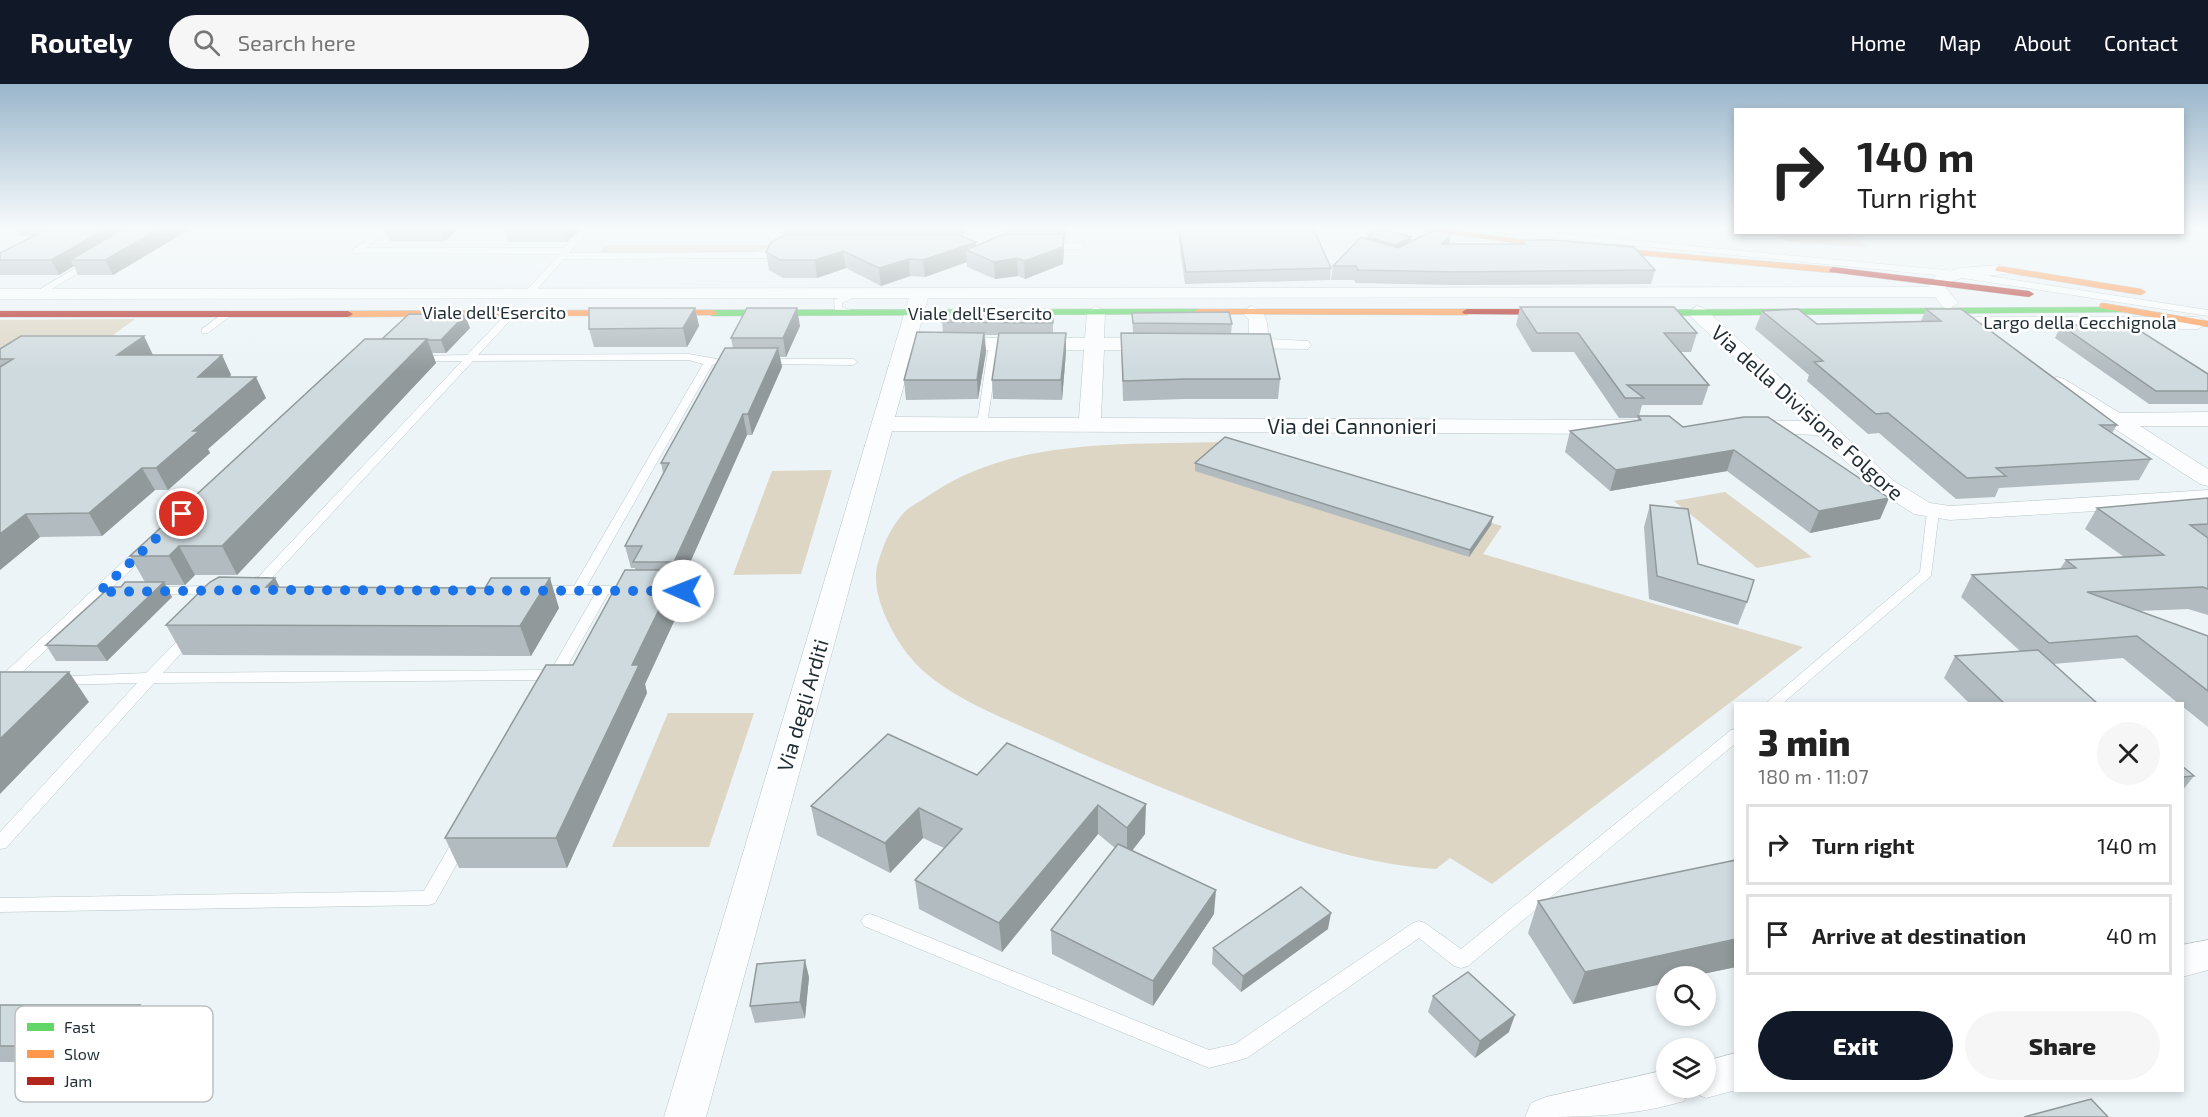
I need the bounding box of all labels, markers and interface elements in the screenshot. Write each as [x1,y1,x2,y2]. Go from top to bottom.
search box [169,15,589,69]
text: Routely [30,25,133,59]
icon: search [190,26,223,59]
text: Search here [238,29,356,55]
text: Home [1850,30,1906,55]
text: Map [1939,30,1981,55]
text: About [2014,30,2071,55]
text: Contact [2104,30,2178,55]
text: 140 m [1857,130,1974,180]
icon: right [1758,132,1836,210]
text: Turn right [1857,181,1977,213]
street label: Viale dell'Esercito [422,301,566,323]
street label: Viale dell'Esercito [908,302,1052,324]
street label: Largo della Cecchignola [1983,311,2177,333]
street label: Via della Divisione Folgore [1707,319,1909,505]
street label: Via dei Cannonieri [1267,413,1437,438]
pin [156,488,207,539]
icon: arrive [165,497,198,530]
position arrow [651,559,715,623]
street label: Via degli Arditi [771,636,833,774]
text: 3 min [1758,720,1851,763]
button: close [2097,722,2160,785]
text: 180 m · 11:07 [1758,764,1869,788]
icon: right [1761,828,1794,861]
text: Turn right [1812,832,1914,858]
text: 140 m [2097,832,2157,858]
icon: arrive [1761,918,1794,951]
text: Arrive at destination [1812,922,2026,948]
text: 40 m [2106,922,2157,948]
map controls [1656,966,1716,1098]
button: search [1656,966,1716,1026]
legend [15,1006,213,1102]
button: Exit [1758,1011,1953,1080]
button: Share [1965,1011,2160,1080]
text: Fast [64,1017,95,1036]
button: layers [1656,1038,1716,1098]
text: Slow [64,1044,100,1063]
text: Jam [64,1071,92,1090]

